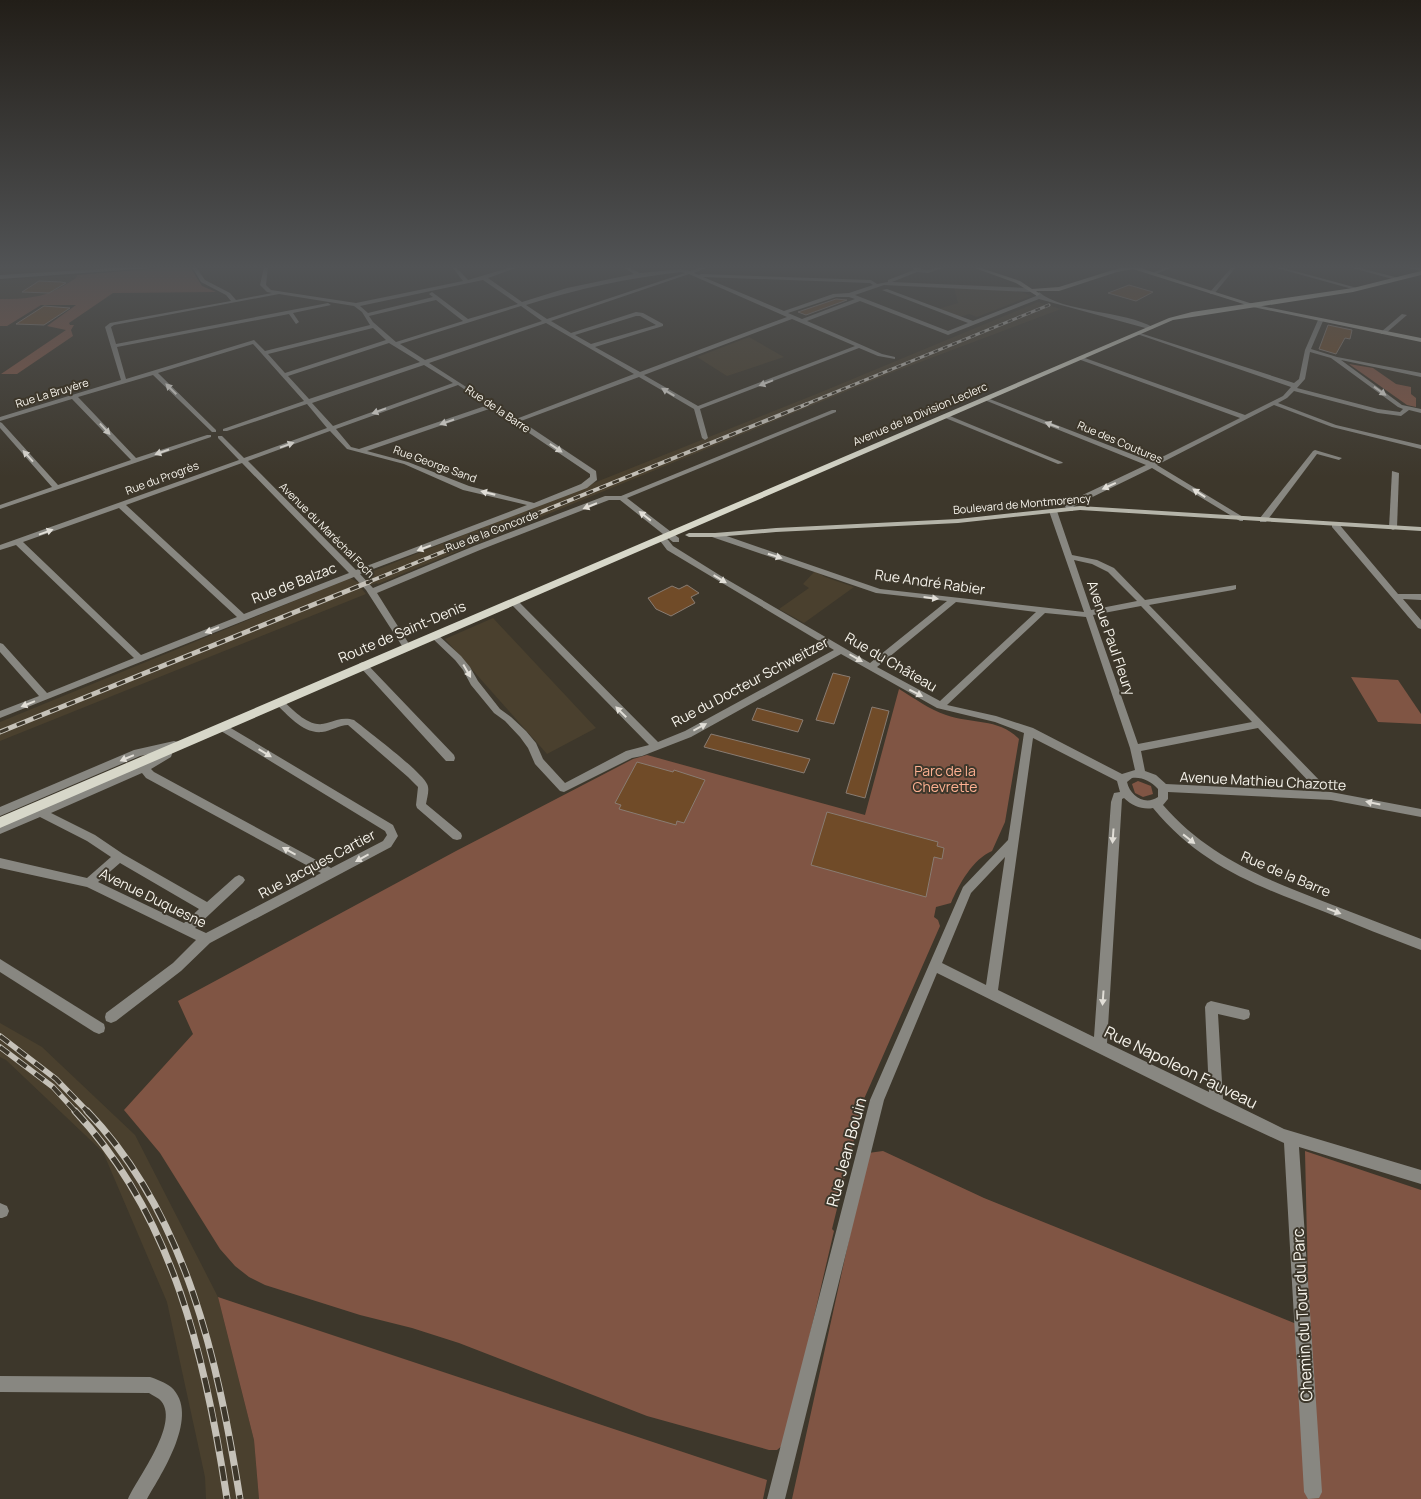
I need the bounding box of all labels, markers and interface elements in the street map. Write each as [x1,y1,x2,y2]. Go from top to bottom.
street label: Rue La Bruyère [13,374,91,411]
street label: Avenue de la Division Leclerc [850,378,989,449]
one-way arrow [758,380,773,387]
street label: Rue de la Barre [463,381,534,436]
one-way arrow [166,384,178,396]
one-way arrow [1373,386,1387,396]
one-way arrow [662,387,675,396]
one-way arrow [372,408,387,415]
street label: Rue des Coutures [1075,417,1165,466]
one-way arrow [439,418,454,426]
one-way arrow [1044,420,1059,428]
one-way arrow [99,423,111,435]
one-way arrow [280,440,295,448]
street label: Rue George Sand [391,442,479,486]
one-way arrow [549,443,562,453]
one-way arrow [23,449,34,462]
one-way arrow [155,449,170,456]
street label: Rue du Progrès [123,457,201,498]
street label: Avenue du Maréchal Foch [276,479,378,581]
one-way arrow [1102,482,1116,490]
one-way arrow [1192,488,1205,497]
one-way arrow [480,489,495,497]
street label: Boulevard de Montmorency [952,490,1092,517]
one-way arrow [583,502,597,510]
street label: Rue de la Concorde [443,506,541,555]
one-way arrow [639,511,652,521]
one-way arrow [39,528,54,536]
one-way arrow [417,545,432,552]
one-way arrow [768,552,783,560]
street label: Rue de Balzac [249,558,339,607]
street label: Rue André Rabier [874,564,986,599]
one-way arrow [713,574,726,583]
street label: Avenue Paul Fleury [1083,578,1140,698]
one-way arrow [924,594,940,602]
street label: Route de Saint-Denis [335,596,468,667]
one-way arrow [204,626,219,634]
street label: Rue du Château [842,628,941,696]
street label: Rue du Docteur Schweitzer [668,632,831,731]
one-way arrow [848,654,863,662]
one-way arrow [463,664,471,679]
one-way arrow [910,689,923,698]
one-way arrow [21,700,36,708]
one-way arrow [616,706,628,718]
one-way arrow [693,723,708,731]
one-way arrow [259,749,272,758]
one-way arrow [120,754,134,762]
park label: Parc de la Chevrette [912,761,978,796]
street label: Avenue Mathieu Chazotte [1179,767,1347,794]
one-way arrow [1366,799,1381,807]
street label: Rue Jacques Cartier [255,825,379,902]
one-way arrow [1109,828,1117,844]
one-way arrow [1182,834,1195,845]
street label: Rue de la Barre [1238,846,1334,901]
one-way arrow [281,847,296,855]
one-way arrow [354,854,369,862]
street label: Avenue Duquesne [96,863,210,932]
one-way arrow [1327,907,1342,915]
one-way arrow [1099,990,1107,1006]
street label: Rue Napoleon Fauveau [1101,1020,1261,1114]
street label: Rue Jean Bouin [821,1095,871,1209]
street label: Chemin du Tour du Parc [1286,1228,1318,1402]

